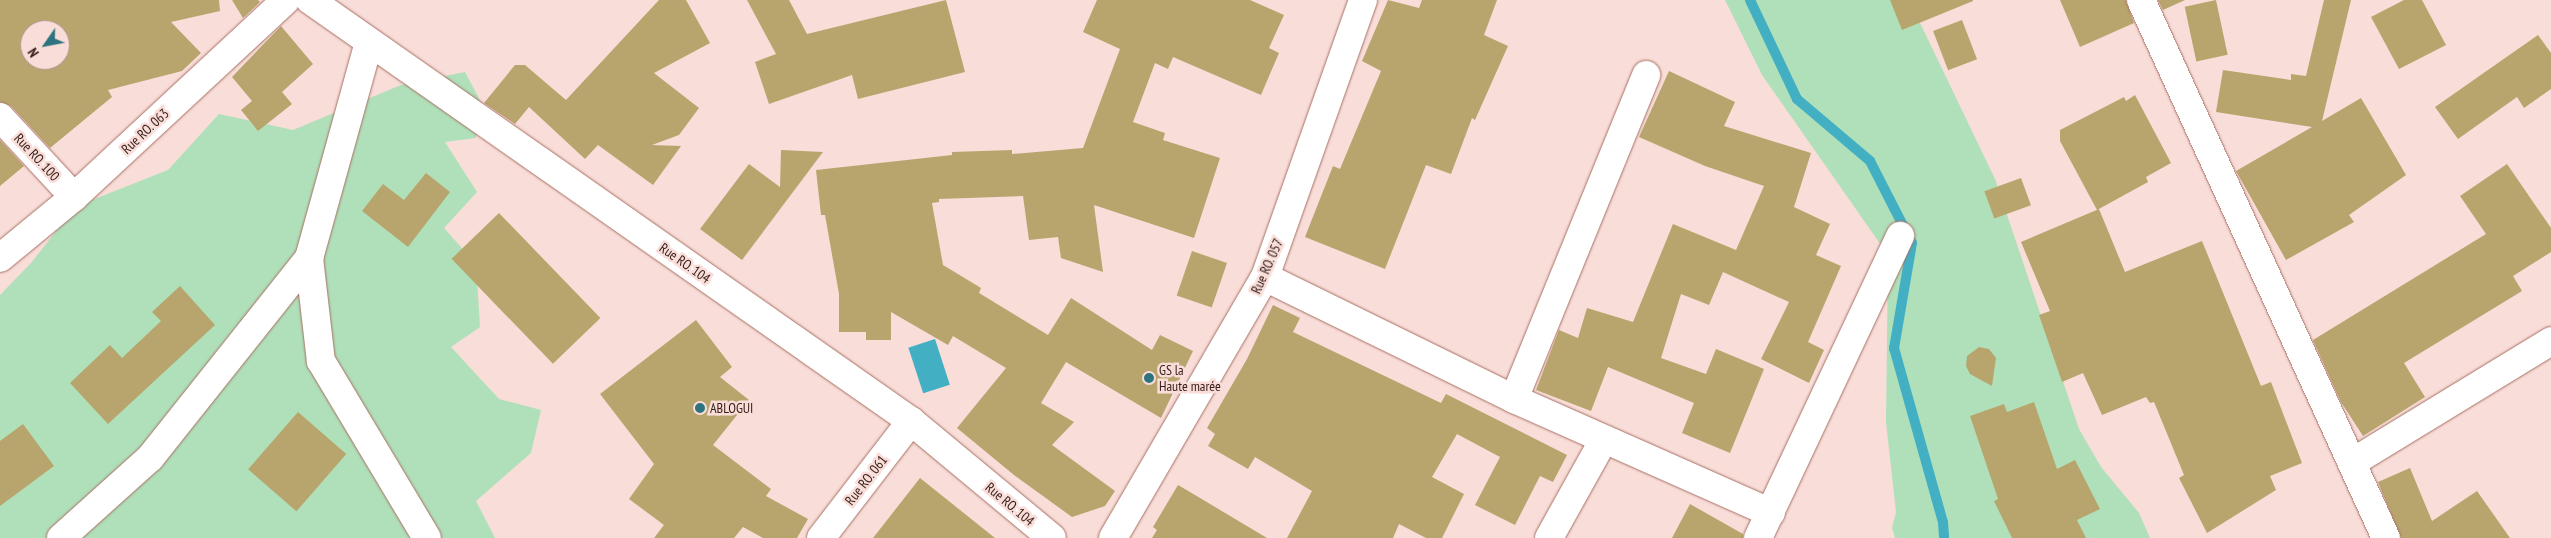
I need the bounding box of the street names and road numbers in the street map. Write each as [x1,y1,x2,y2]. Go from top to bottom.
street label: Rue RO. 063 [117,105,173,157]
street label: Rue RO. 100 [11,129,63,185]
street label: Rue RO. 057 [1247,235,1287,297]
street label: Rue RO. 104 [656,239,714,287]
street label: Rue RO. 061 [841,451,891,509]
street label: Rue RO. 104 [982,478,1038,530]

